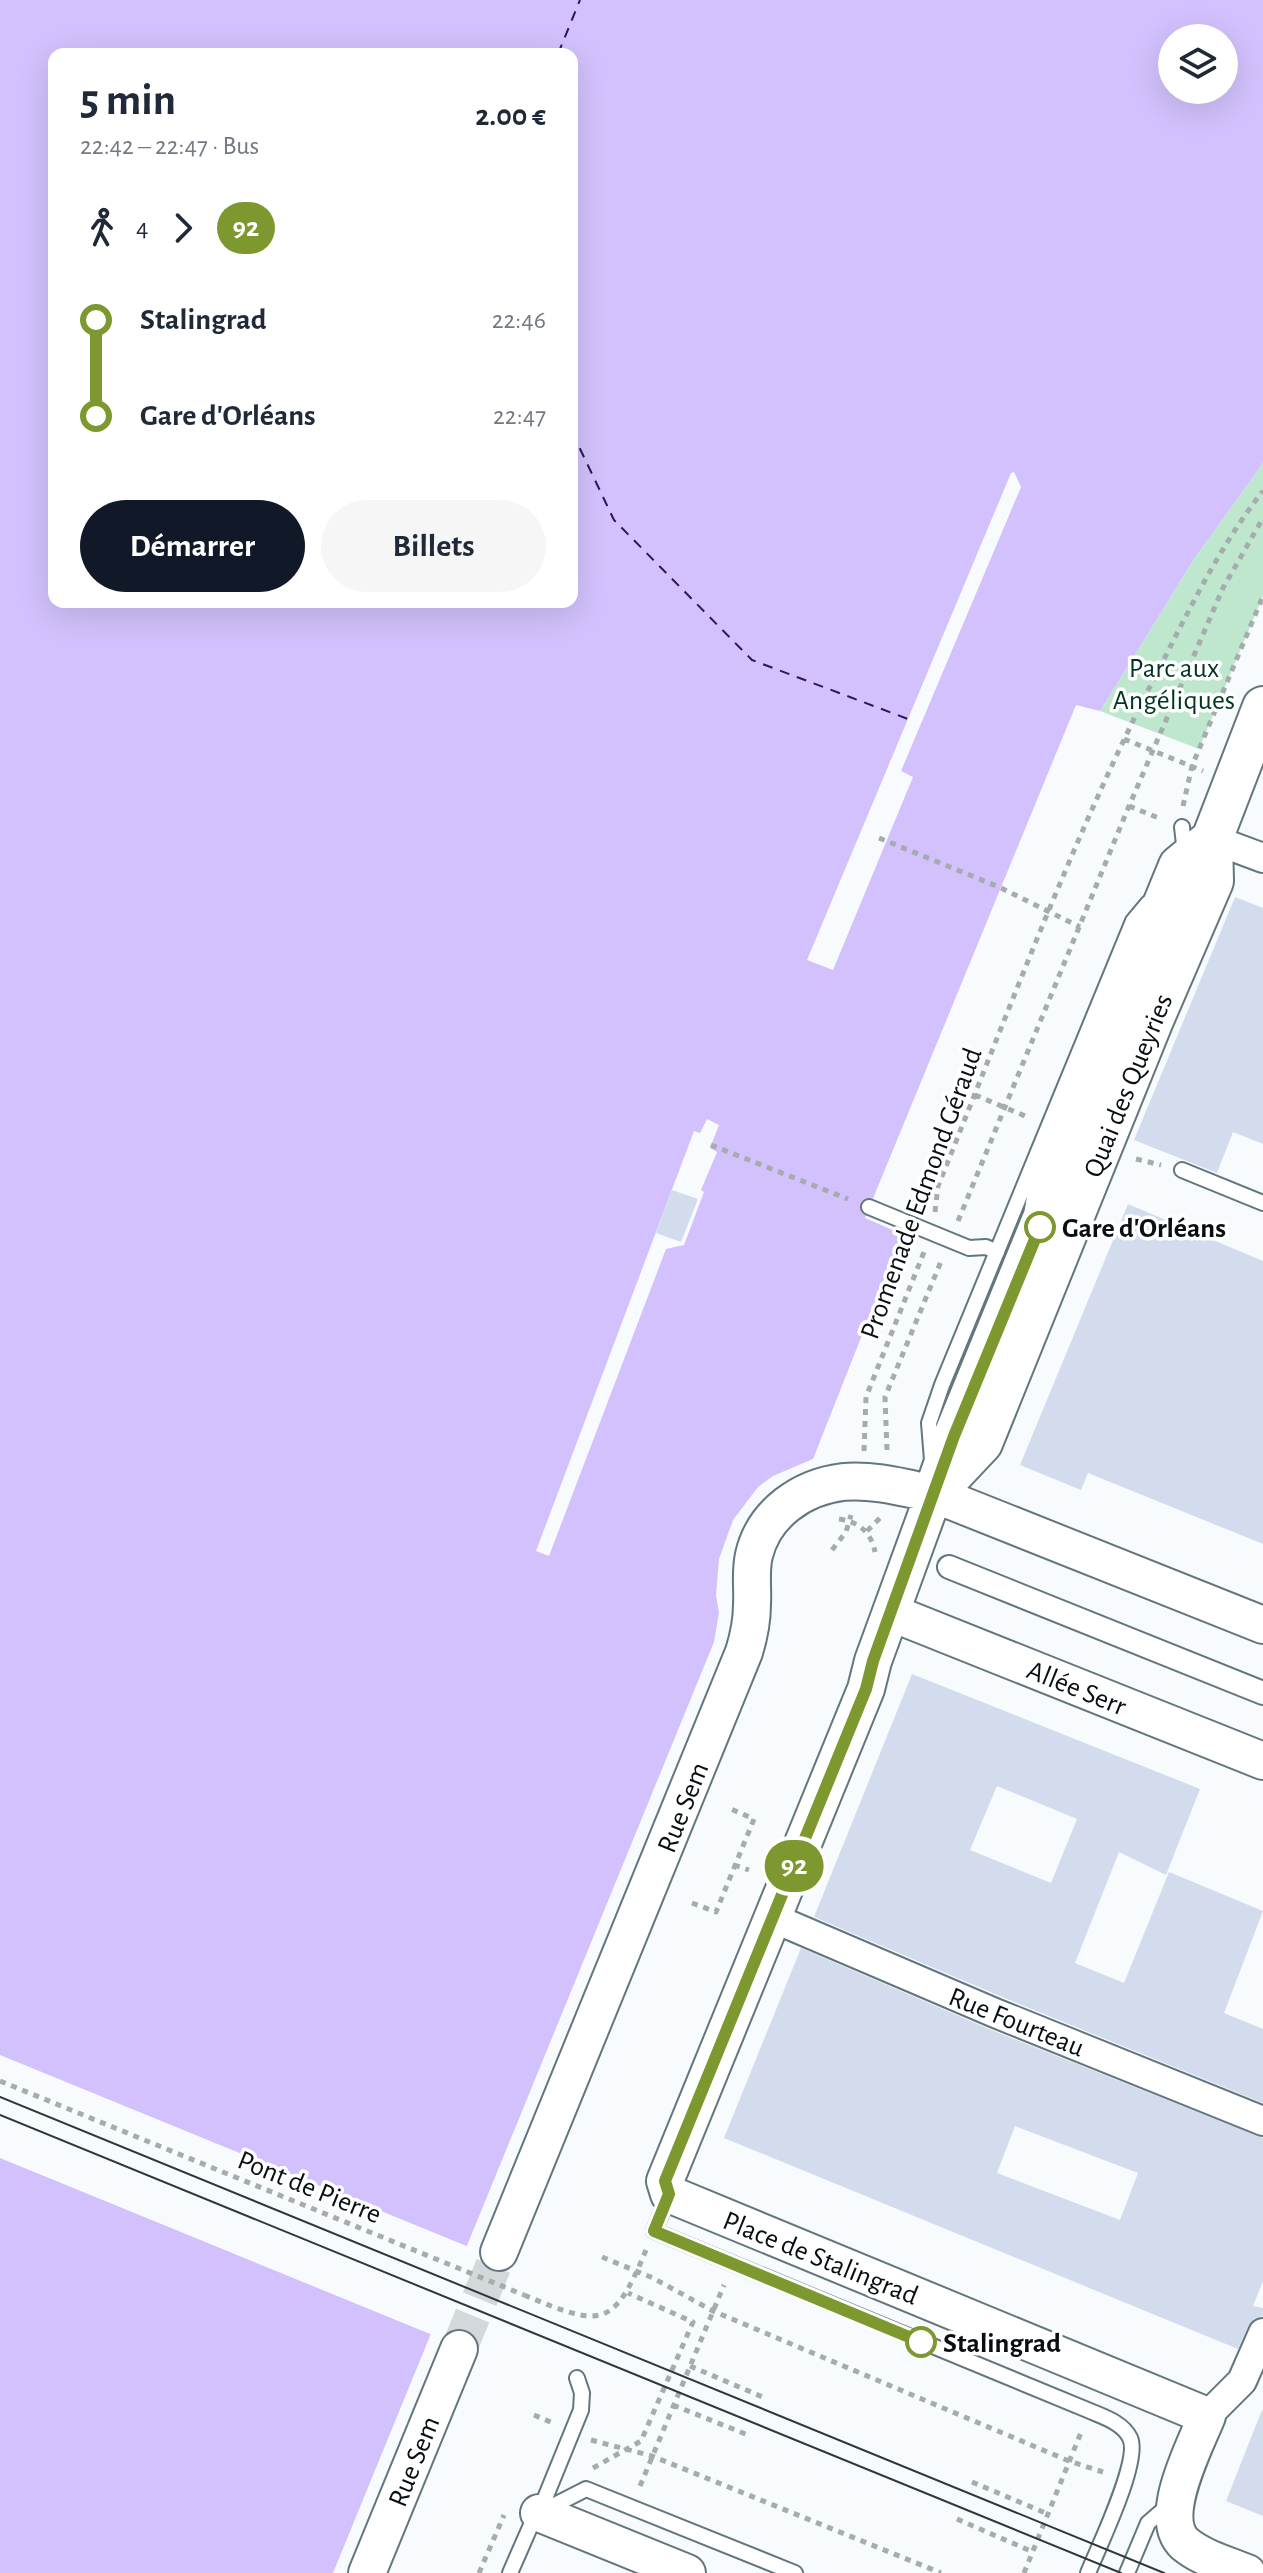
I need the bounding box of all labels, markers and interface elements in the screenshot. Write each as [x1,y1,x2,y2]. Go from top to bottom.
map controls [1158,24,1238,104]
button: layers [1158,24,1238,104]
text: 5 min [80,79,176,123]
text: 2.00 € [475,101,546,131]
text: 22:42 – 22:47 · Bus [80,133,259,159]
icon: walk [80,206,124,250]
icon: forward [161,206,205,250]
text: 92 [233,214,259,242]
text: 4 [136,215,149,241]
text: Stalingrad [140,305,266,335]
text: 22:46 [492,307,546,333]
text: Gare d'Orléans [140,401,316,431]
text: 22:47 [493,403,546,429]
button: Démarrer [80,500,305,592]
button: Billets [321,500,546,592]
park label: Parc aux Angéliques [1113,655,1235,715]
street label: Quai des Queyries [1079,990,1178,1181]
street label: Promenade Edmond Géraud [856,1044,988,1343]
marker: Gare d'Orléans [1025,1212,1055,1242]
place label: Gare d'Orléans [1062,1215,1226,1243]
street label: Allée Serr [1023,1656,1130,1721]
street label: Rue Sem [653,1759,715,1857]
line badge: 92 [758,1840,830,1892]
text: 92 [781,1852,807,1880]
street label: Rue Fourteau [945,1983,1088,2063]
street label: Pont de Pierre [233,2146,385,2229]
street label: Place de Stalingrad [719,2207,922,2311]
marker: Stalingrad [906,2327,936,2357]
place label: Stalingrad [943,2330,1061,2358]
street label: Rue Sem [384,2413,446,2511]

